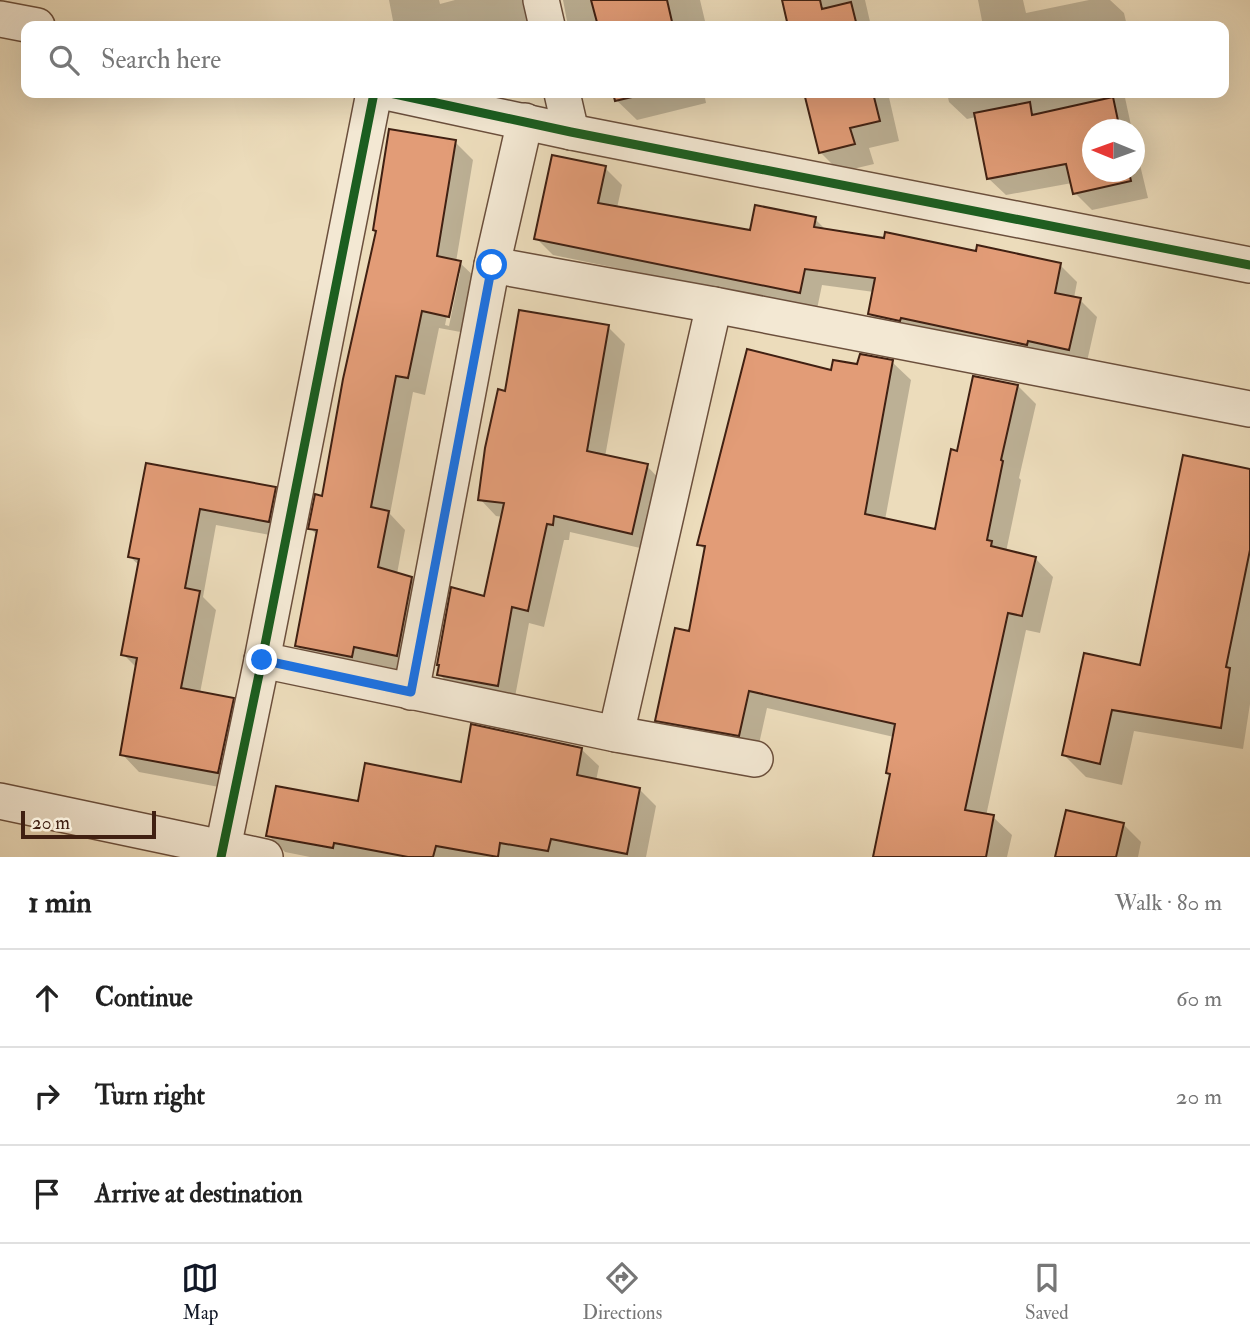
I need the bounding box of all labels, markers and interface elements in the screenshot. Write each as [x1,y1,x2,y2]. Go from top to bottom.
search box [21,21,1229,98]
icon: search [45,41,83,79]
text: Search here [101,44,221,76]
north arrow [1082,119,1145,182]
route start [476,249,507,280]
route end [246,644,277,675]
scale bar [21,808,156,840]
text: 20 m [32,811,70,835]
text: 1 min [28,884,92,921]
text: Walk · 80 m [1115,888,1222,917]
icon: ahead [28,979,66,1017]
text: Continue [95,982,193,1014]
text: 60 m [1176,984,1222,1013]
icon: right [28,1077,66,1115]
text: Turn right [95,1080,205,1112]
text: 20 m [1176,1082,1222,1111]
icon: arrive [28,1175,66,1213]
text: Arrive at destination [95,1178,303,1210]
tab: Map [181,1259,219,1325]
tab: Directions [582,1259,662,1325]
tab: Saved [1025,1259,1069,1325]

